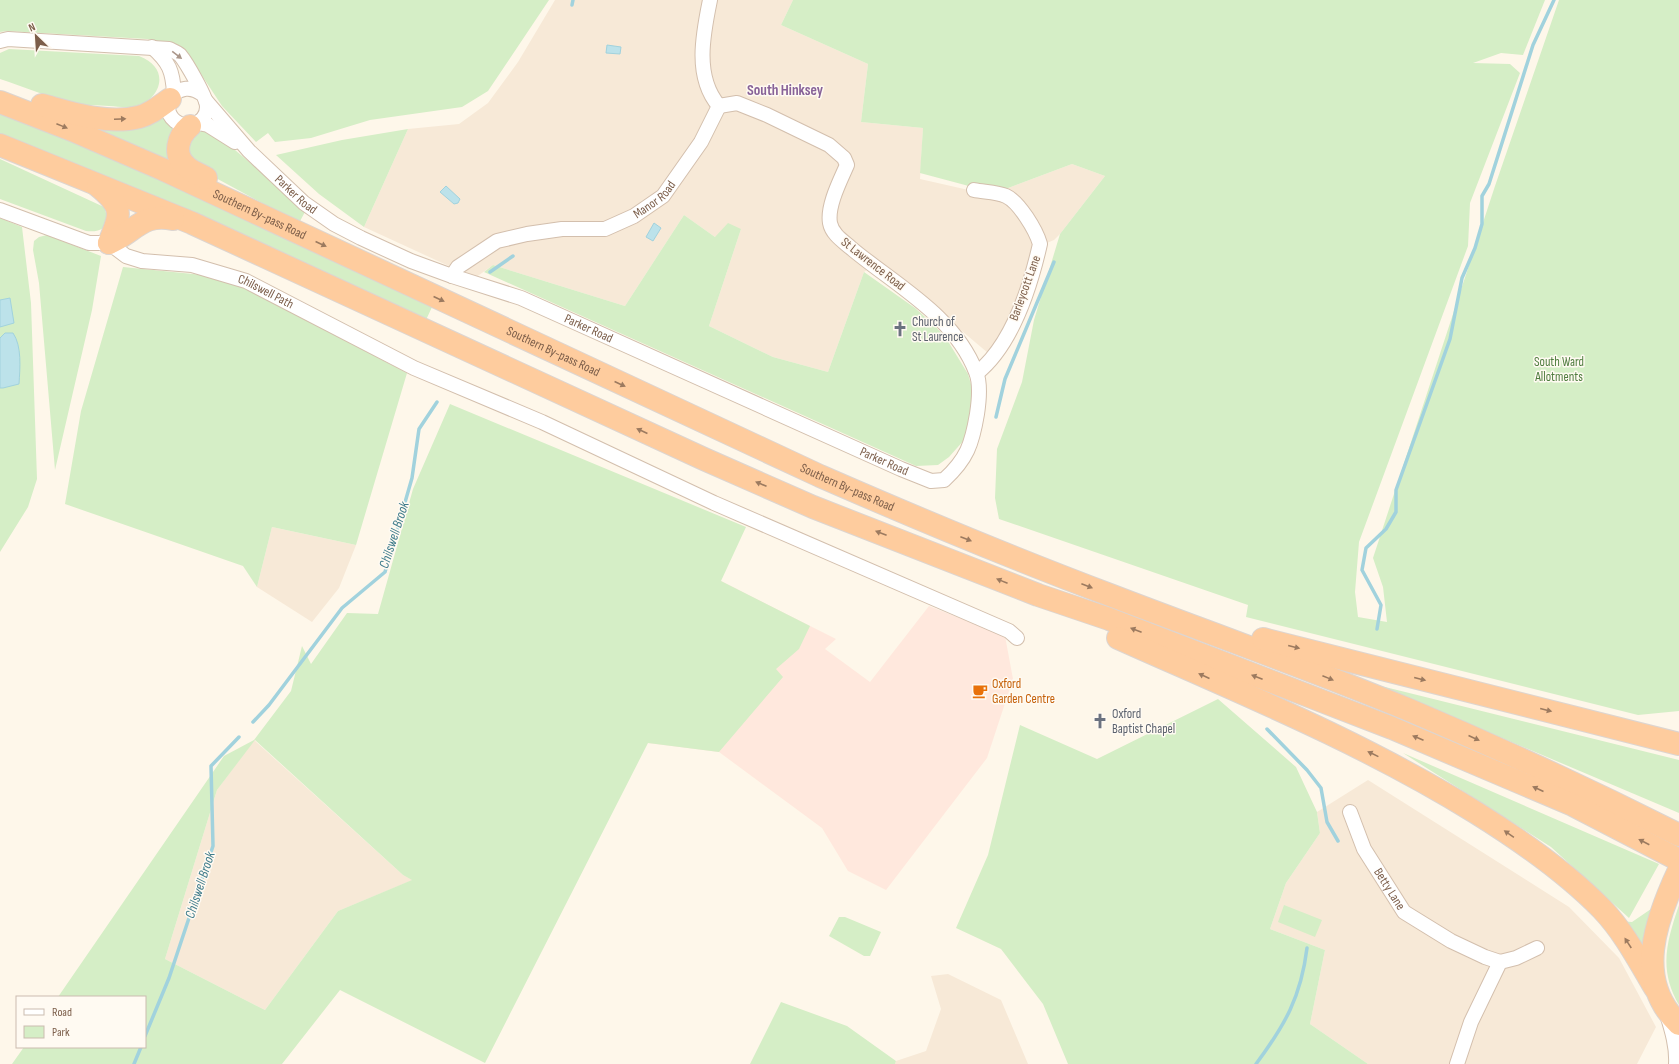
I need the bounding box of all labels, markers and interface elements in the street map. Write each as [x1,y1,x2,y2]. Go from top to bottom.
north arrow [16,16,56,56]
text: N [27,20,38,35]
one-way arrow [172,50,183,59]
district label: South Hinksey [747,81,824,100]
one-way arrow [114,116,127,122]
one-way arrow [57,124,69,130]
street label: Parker Road [271,171,320,218]
street label: Manor Road [630,178,679,222]
street label: Southern By-pass Road [210,186,309,243]
street label: St Lawrence Road [838,234,908,294]
one-way arrow [315,241,326,247]
street label: Barleycott Lane [1006,253,1044,323]
street label: Chilswell Path [236,271,297,312]
one-way arrow [433,296,444,302]
street label: Parker Road [562,311,615,346]
place label: Church of St Laurence [912,314,964,345]
church icon: Church of St Laurence [891,320,909,338]
street label: Southern By-pass Road [504,323,602,380]
park label: South Ward Allotments [1534,354,1584,385]
one-way arrow [614,381,625,387]
one-way arrow [636,428,648,434]
street label: Parker Road [857,444,911,479]
street label: Southern By-pass Road [798,460,897,515]
one-way arrow [755,481,766,487]
water label: Chilswell Brook [375,499,413,571]
one-way arrow [875,529,887,535]
one-way arrow [961,536,973,542]
one-way arrow [995,577,1007,583]
one-way arrow [1082,584,1094,590]
one-way arrow [1129,626,1141,632]
one-way arrow [1288,644,1300,650]
one-way arrow [1198,673,1210,679]
one-way arrow [1251,673,1263,679]
one-way arrow [1323,675,1335,681]
place label: Oxford Garden Centre [992,676,1055,707]
one-way arrow [1414,676,1426,682]
cafe icon: Oxford Garden Centre [971,682,989,700]
place label: Oxford Baptist Chapel [1112,706,1175,737]
one-way arrow [1540,707,1552,713]
church icon: Oxford Baptist Chapel [1091,712,1109,730]
one-way arrow [1411,735,1423,741]
one-way arrow [1468,736,1480,742]
one-way arrow [1367,751,1378,757]
one-way arrow [1532,786,1543,792]
one-way arrow [1504,830,1514,838]
one-way arrow [1639,839,1650,845]
water label: Chilswell Brook [181,849,219,921]
street label: Betty Lane [1370,865,1409,913]
one-way arrow [1624,937,1631,949]
legend [16,996,146,1048]
text: Road [52,1005,72,1020]
text: Park [52,1025,70,1040]

